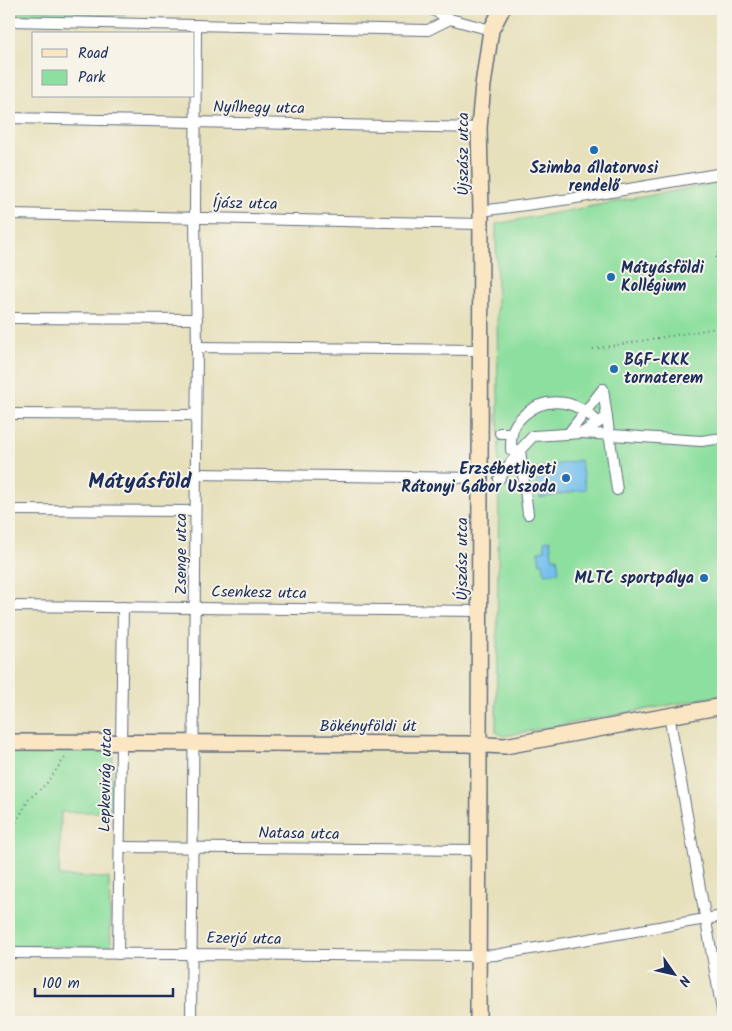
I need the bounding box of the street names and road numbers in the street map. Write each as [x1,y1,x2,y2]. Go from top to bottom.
street label: Nyílhegy utca [213,95,305,121]
street label: Újszász utca [451,112,476,196]
street label: Íjász utca [212,191,278,217]
street label: Zsenge utca [169,513,194,595]
street label: Újszász utca [450,517,475,601]
street label: Csenkesz utca [211,580,307,606]
street label: Bökényföldi út [319,714,417,739]
street label: Lepkevirág utca [93,728,119,832]
street label: Natasa utca [258,821,340,847]
street label: Ezerjó utca [206,926,282,952]

